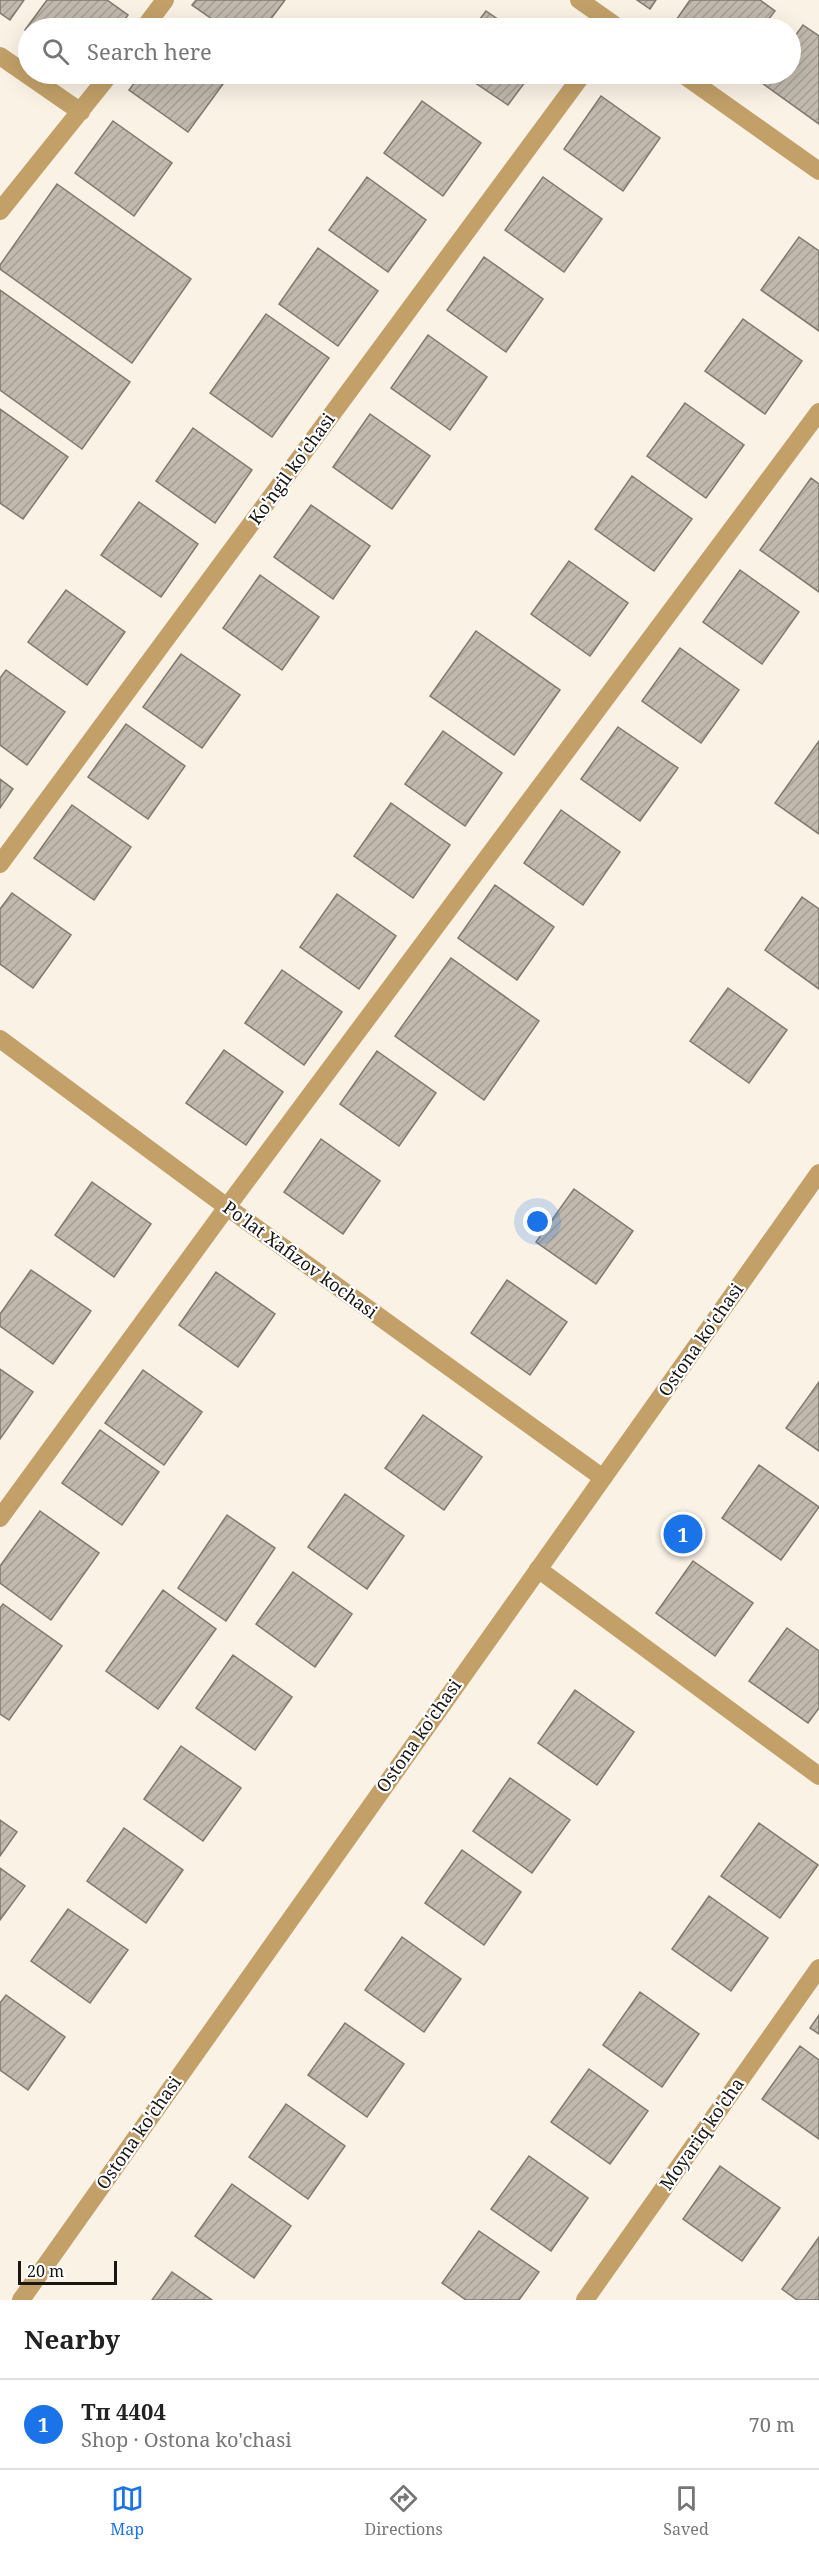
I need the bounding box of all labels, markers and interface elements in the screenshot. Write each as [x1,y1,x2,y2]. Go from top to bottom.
search box [18,18,801,84]
icon: search [39,35,72,68]
text: Search here [87,36,212,66]
street label: Ko'ngil ko'chasi [243,408,340,529]
street label: Po'lat Xafizov kochasi [219,1195,383,1324]
your location [523,1207,552,1236]
street label: Ostona ko'chasi [652,1278,748,1401]
pin: 1 [664,1512,702,1556]
street label: Ostona ko'chasi [370,1674,466,1797]
street label: Ostona ko'chasi [90,2071,186,2194]
street label: Moyariq ko'cha [654,2073,749,2194]
scale bar [18,2258,117,2286]
text: 20 m [27,2260,64,2282]
text: Nearby [24,2321,120,2357]
text: Тп 4404 [81,2396,166,2426]
text: 1 [38,2411,49,2438]
text: 70 m [749,2411,795,2438]
text: Shop · Ostona ko'chasi [81,2426,292,2453]
tab: Map [110,2482,144,2540]
tab: Directions [365,2482,443,2540]
tab: Saved [663,2482,709,2540]

